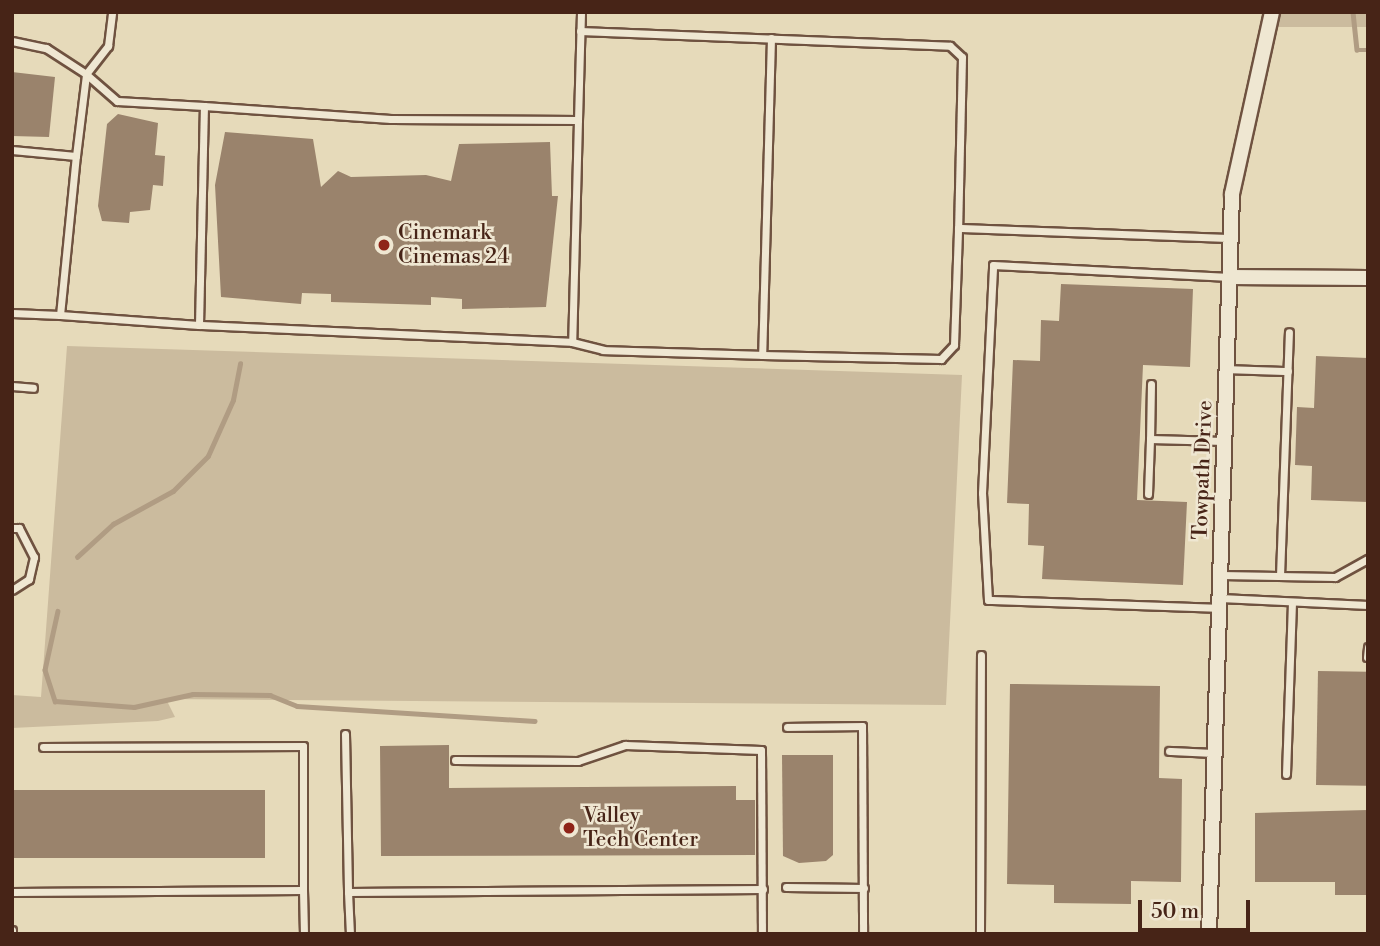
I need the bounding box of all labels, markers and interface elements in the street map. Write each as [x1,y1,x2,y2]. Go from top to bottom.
place label: Cinemark Cinemas 24 [398,220,510,270]
marker: Cinemark Cinemas 24 [376,237,392,253]
street label: Towpath Drive [1188,400,1218,540]
place label: Valley Tech Center [583,803,698,853]
marker: Valley Tech Center [561,820,577,836]
scale bar [1142,886,1254,930]
text: 50 m [1151,899,1199,925]

